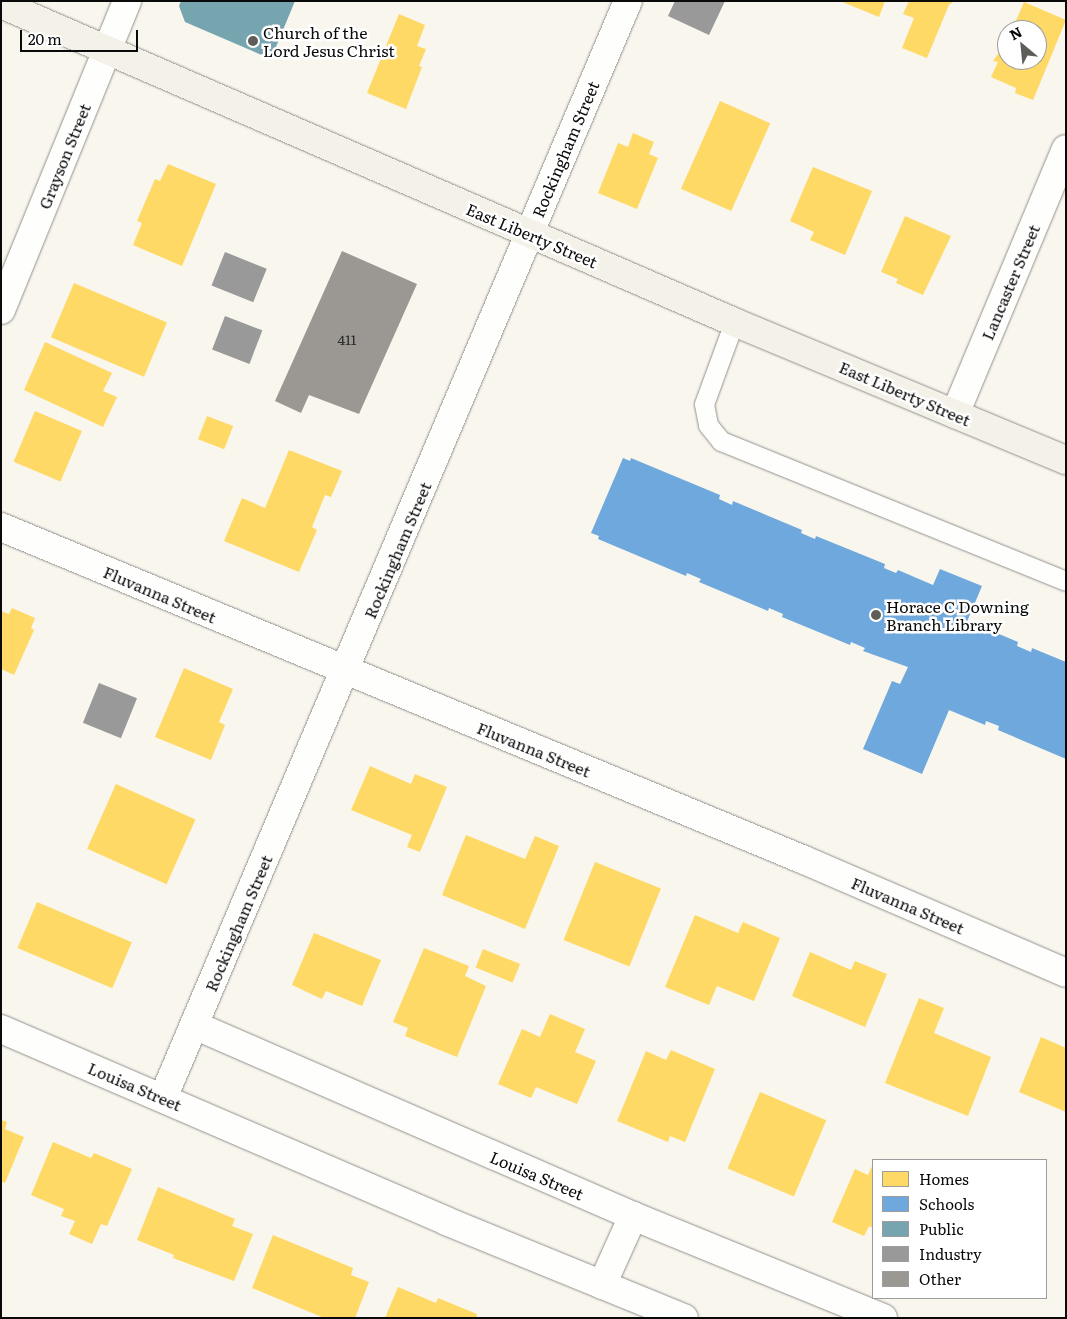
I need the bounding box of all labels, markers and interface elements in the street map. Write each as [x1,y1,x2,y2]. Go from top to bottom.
scale bar [22,20,140,52]
north arrow [997,20,1047,70]
text: N [1006,21,1025,44]
place label: Church of the Lord Jesus Christ [263,22,395,60]
text: 20 m [28,27,62,50]
marker: Church of the Lord Jesus Christ [247,35,259,47]
street label: Rockingham Street [528,78,602,220]
street label: Grayson Street [34,100,94,212]
street label: East Liberty Street [464,199,600,271]
street label: Lancaster Street [977,221,1043,343]
house number: 411 [337,331,357,347]
street label: East Liberty Street [837,357,973,429]
street label: Rockingham Street [360,479,434,621]
street label: Fluvanna Street [101,562,219,626]
place label: Horace C Downing Branch Library [886,596,1029,634]
marker: Horace C Downing Branch Library [870,609,882,621]
street label: Fluvanna Street [474,718,594,780]
street label: Rockingham Street [201,852,275,994]
street label: Fluvanna Street [849,873,967,937]
street label: Louisa Street [85,1058,185,1114]
street label: Louisa Street [487,1147,587,1203]
legend [872,1159,1047,1299]
text: Homes [919,1167,969,1190]
text: Schools [919,1192,974,1215]
text: Public [919,1217,964,1240]
text: Industry [919,1242,982,1265]
text: Other [919,1267,961,1290]

